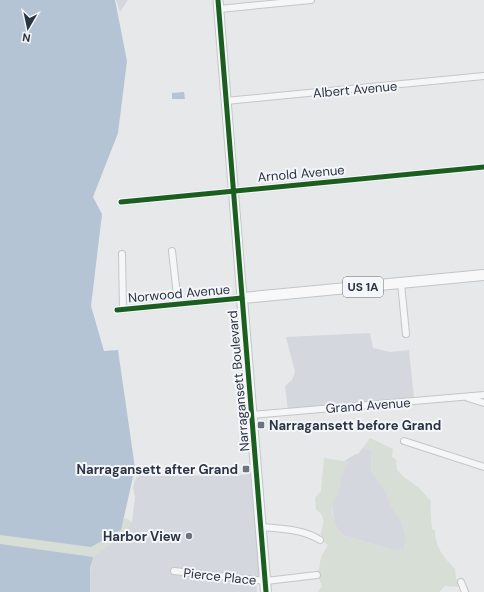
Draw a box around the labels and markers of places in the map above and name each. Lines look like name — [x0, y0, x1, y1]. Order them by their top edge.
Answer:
place label: Narragansett before Grand — [269, 417, 441, 434]
marker: Narragansett before Grand — [256, 420, 266, 430]
place label: Narragansett after Grand — [77, 461, 238, 478]
marker: Narragansett after Grand — [241, 464, 251, 474]
place label: Harbor View — [103, 528, 181, 545]
marker: Harbor View — [184, 531, 194, 541]

